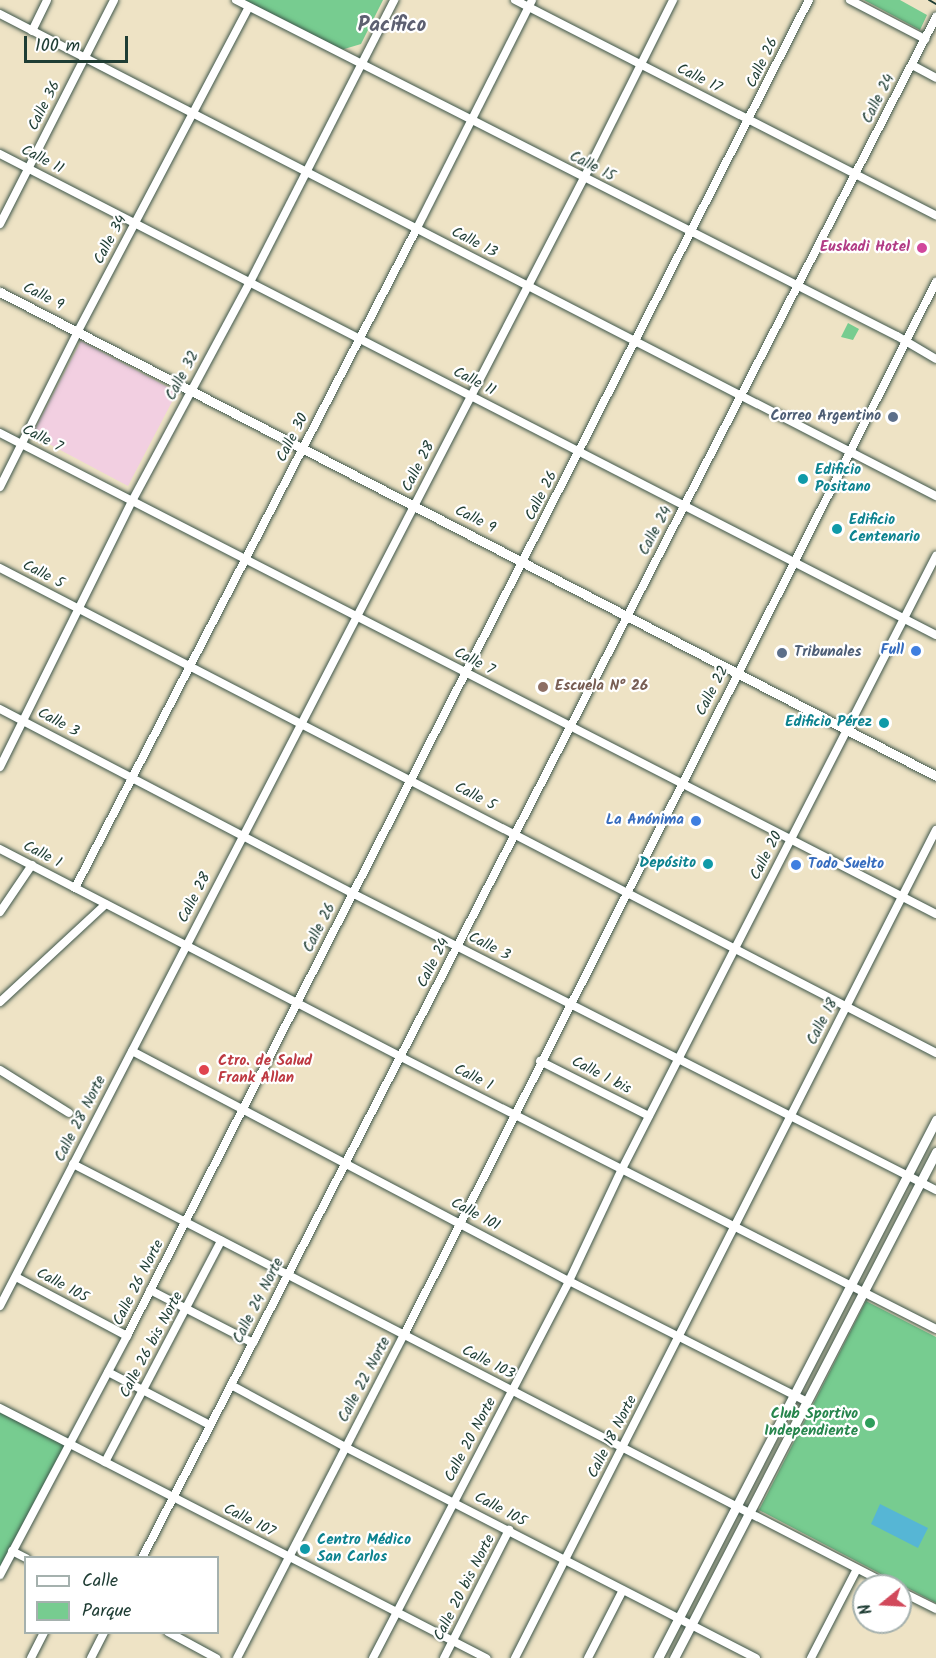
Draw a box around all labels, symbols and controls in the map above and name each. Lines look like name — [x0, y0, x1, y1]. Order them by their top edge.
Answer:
district label: Pacífico — [358, 13, 426, 39]
scale bar — [27, 24, 130, 62]
text: 100 m — [35, 32, 80, 61]
street label: Calle 26 — [743, 35, 783, 91]
street label: Calle 17 — [674, 60, 724, 98]
street label: Calle 24 — [859, 71, 899, 127]
street label: Calle 36 — [25, 78, 65, 134]
street label: Calle 11 — [18, 142, 66, 178]
street label: Calle 15 — [566, 148, 618, 186]
street label: Calle 34 — [91, 212, 131, 268]
street label: Calle 13 — [448, 224, 500, 262]
place label: Euskadi Hotel — [820, 239, 910, 257]
marker: Euskadi Hotel — [915, 241, 929, 255]
street label: Calle 9 — [20, 279, 66, 315]
street label: Calle 32 — [163, 348, 203, 404]
street label: Calle 11 — [450, 364, 498, 400]
place label: Correo Argentino — [771, 408, 881, 426]
marker: Correo Argentino — [886, 410, 900, 424]
street label: Calle 30 — [273, 411, 313, 465]
street label: Calle 7 — [19, 421, 65, 457]
street label: Calle 28 — [399, 439, 439, 495]
place label: Edificio Positano — [815, 461, 871, 496]
street label: Calle 26 — [522, 468, 562, 524]
marker: Edificio Positano — [796, 472, 810, 486]
street label: Calle 9 — [452, 502, 498, 538]
street label: Calle 24 — [636, 503, 676, 559]
place label: Edificio Centenario — [849, 511, 920, 546]
marker: Edificio Centenario — [830, 522, 844, 536]
street label: Calle 5 — [19, 557, 67, 593]
place label: Full — [881, 642, 904, 660]
street label: Calle 7 — [451, 644, 497, 680]
place label: Tribunales — [794, 644, 862, 662]
marker: Full — [909, 644, 923, 658]
marker: Tribunales — [775, 646, 789, 660]
street label: Calle 22 — [693, 663, 733, 719]
place label: Escuela N° 26 — [555, 678, 648, 696]
marker: Escuela N° 26 — [536, 680, 550, 694]
street label: Calle 3 — [34, 705, 82, 741]
place label: Edificio Pérez — [785, 714, 872, 732]
marker: Edificio Pérez — [877, 716, 891, 730]
street label: Calle 5 — [451, 779, 499, 815]
place label: La Anónima — [606, 812, 684, 830]
marker: La Anónima — [689, 814, 703, 828]
street label: Calle 20 — [747, 829, 787, 883]
street label: Calle 1 — [20, 838, 64, 872]
place label: Depósito — [639, 855, 696, 873]
place label: Todo Suelto — [808, 856, 884, 874]
marker: Depósito — [701, 857, 715, 871]
marker: Todo Suelto — [789, 858, 803, 872]
street label: Calle 28 — [175, 870, 215, 926]
street label: Calle 26 — [300, 900, 340, 956]
street label: Calle 3 — [465, 929, 513, 965]
street label: Calle 24 — [414, 935, 454, 991]
street label: Calle 18 — [804, 996, 842, 1048]
place label: Ctro. de Salud Frank Allan — [218, 1052, 312, 1087]
street label: Calle 1 bis — [568, 1053, 634, 1099]
marker: Ctro. de Salud Frank Allan — [195, 1061, 213, 1079]
street label: Calle 1 — [451, 1061, 495, 1095]
street label: Calle 28 Norte — [52, 1073, 110, 1165]
street label: Calle 101 — [447, 1195, 503, 1235]
street label: Calle 26 Norte — [110, 1237, 168, 1329]
street label: Calle 24 Norte — [230, 1255, 288, 1347]
street label: Calle 105 — [33, 1265, 91, 1307]
street label: Calle 26 bis Norte — [116, 1289, 188, 1401]
street label: Calle 22 Norte — [335, 1334, 395, 1426]
street label: Calle 103 — [459, 1342, 517, 1384]
street label: Calle 18 Norte — [584, 1393, 642, 1481]
street label: Calle 20 Norte — [441, 1395, 501, 1485]
place label: Club Sportivo Independiente — [764, 1405, 858, 1440]
marker: Club Sportivo Independiente — [863, 1416, 877, 1430]
street label: Calle 105 — [471, 1489, 529, 1531]
street label: Calle 107 — [220, 1500, 278, 1542]
place label: Centro Médico San Carlos — [317, 1531, 411, 1566]
street label: Calle 20 bis Norte — [430, 1532, 500, 1644]
marker: Centro Médico San Carlos — [298, 1542, 312, 1556]
legend — [24, 1556, 219, 1634]
text: Calle — [82, 1567, 118, 1596]
north arrow — [852, 1574, 912, 1634]
text: Parque — [82, 1597, 131, 1626]
text: N — [853, 1600, 880, 1618]

